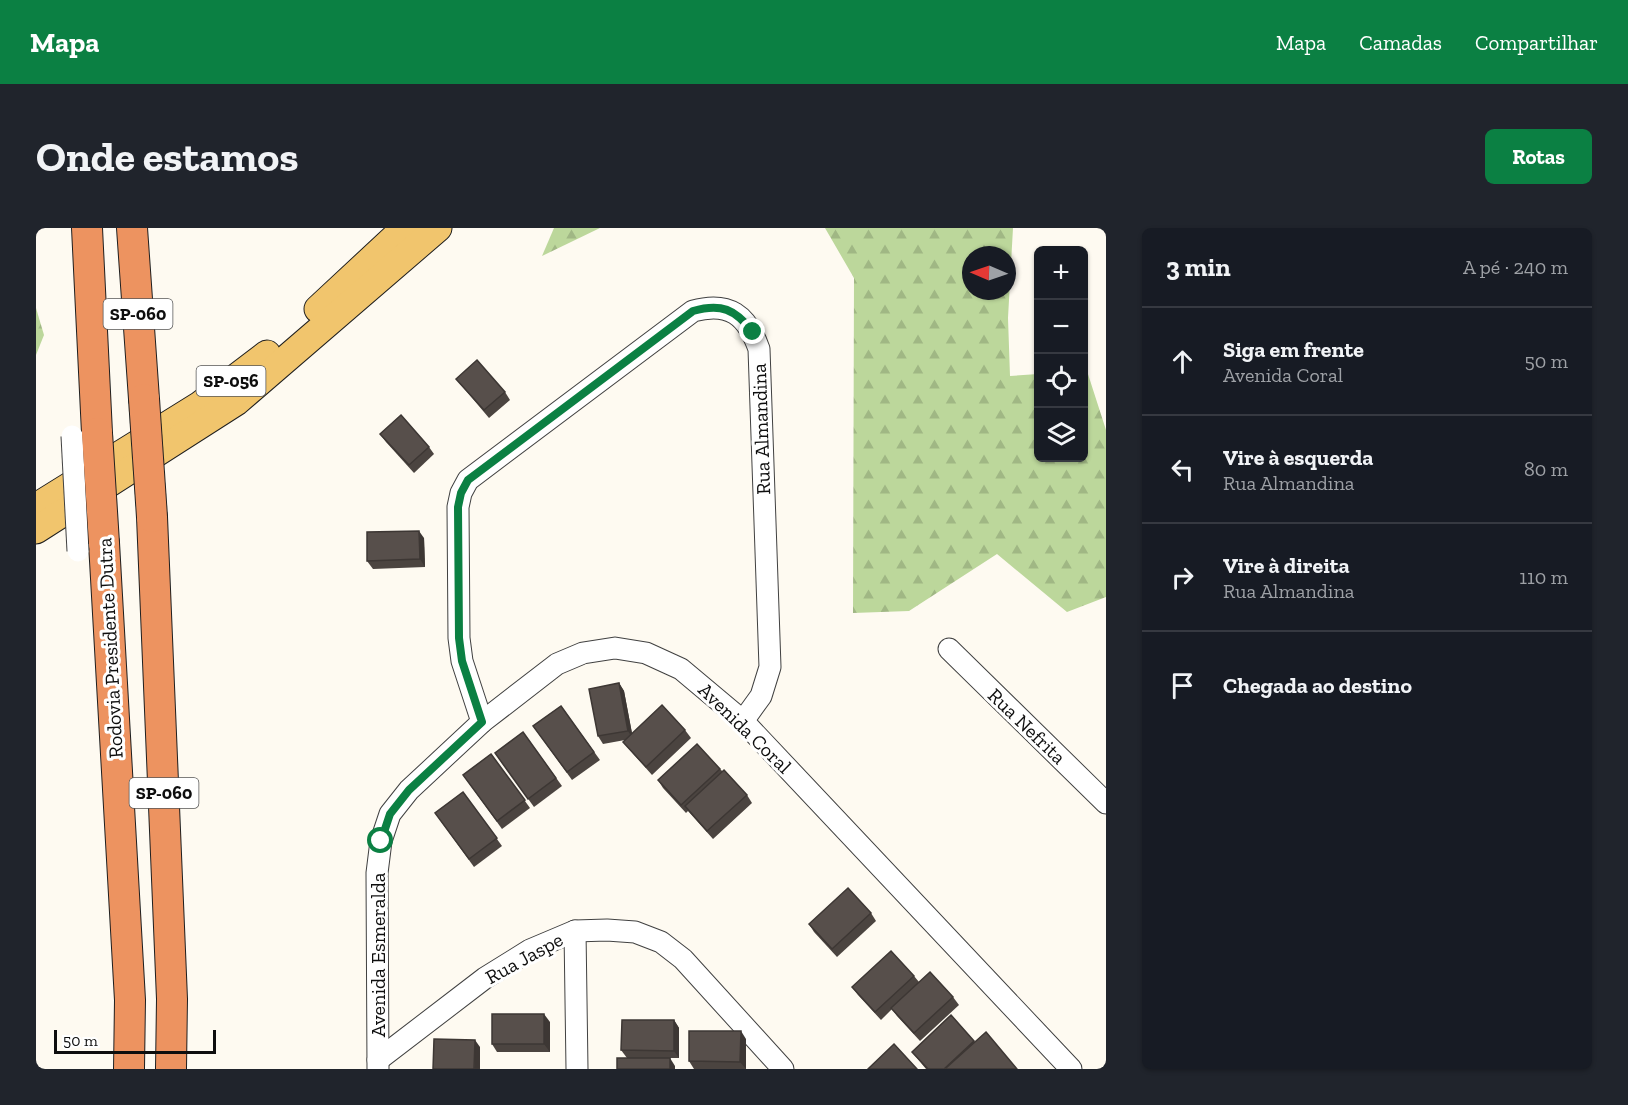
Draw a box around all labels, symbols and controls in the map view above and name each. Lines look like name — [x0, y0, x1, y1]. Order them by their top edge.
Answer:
text: Mapa — [30, 26, 99, 59]
text: Mapa — [1276, 30, 1326, 55]
text: Camadas — [1359, 30, 1442, 55]
text: Compartilhar — [1475, 30, 1598, 55]
button: Rotas — [1485, 129, 1592, 184]
text: Onde estamos — [36, 131, 298, 182]
north arrow — [962, 246, 1016, 300]
map controls — [1034, 246, 1088, 462]
button: + — [1034, 246, 1088, 300]
text: 3 min — [1166, 251, 1231, 283]
text: A pé · 240 m — [1463, 255, 1568, 279]
road number: SP-060 — [104, 299, 172, 329]
button: − — [1034, 300, 1088, 354]
route end — [739, 318, 765, 344]
text: Siga em frente — [1223, 336, 1364, 363]
icon: ahead — [1166, 345, 1199, 378]
text: 50 m — [1524, 349, 1568, 373]
button: locate — [1034, 354, 1088, 408]
street label: Rua Almandina — [747, 363, 775, 495]
text: Avenida Coral — [1223, 363, 1343, 387]
road number: SP-056 — [196, 366, 266, 396]
button: layers — [1034, 408, 1088, 462]
text: Vire à esquerda — [1223, 444, 1373, 471]
icon: left — [1166, 453, 1199, 486]
text: 80 m — [1524, 457, 1568, 481]
text: Rua Almandina — [1223, 471, 1355, 495]
street label: Rodovia Presidente Dutra — [92, 537, 128, 759]
text: Vire à direita — [1223, 552, 1350, 579]
icon: right — [1166, 561, 1199, 594]
text: 110 m — [1519, 565, 1568, 589]
text: Rua Almandina — [1223, 579, 1355, 603]
icon: arrive — [1166, 669, 1199, 702]
text: Chegada ao destino — [1223, 672, 1412, 699]
street label: Avenida Coral — [693, 678, 797, 778]
street label: Rua Nefrita — [983, 683, 1071, 769]
road number: SP-060 — [130, 778, 198, 808]
route start — [367, 827, 393, 853]
street label: Avenida Esmeralda — [366, 872, 390, 1037]
street label: Rua Jaspe — [481, 927, 567, 989]
scale bar — [54, 1027, 216, 1054]
text: 50 m — [63, 1031, 98, 1050]

